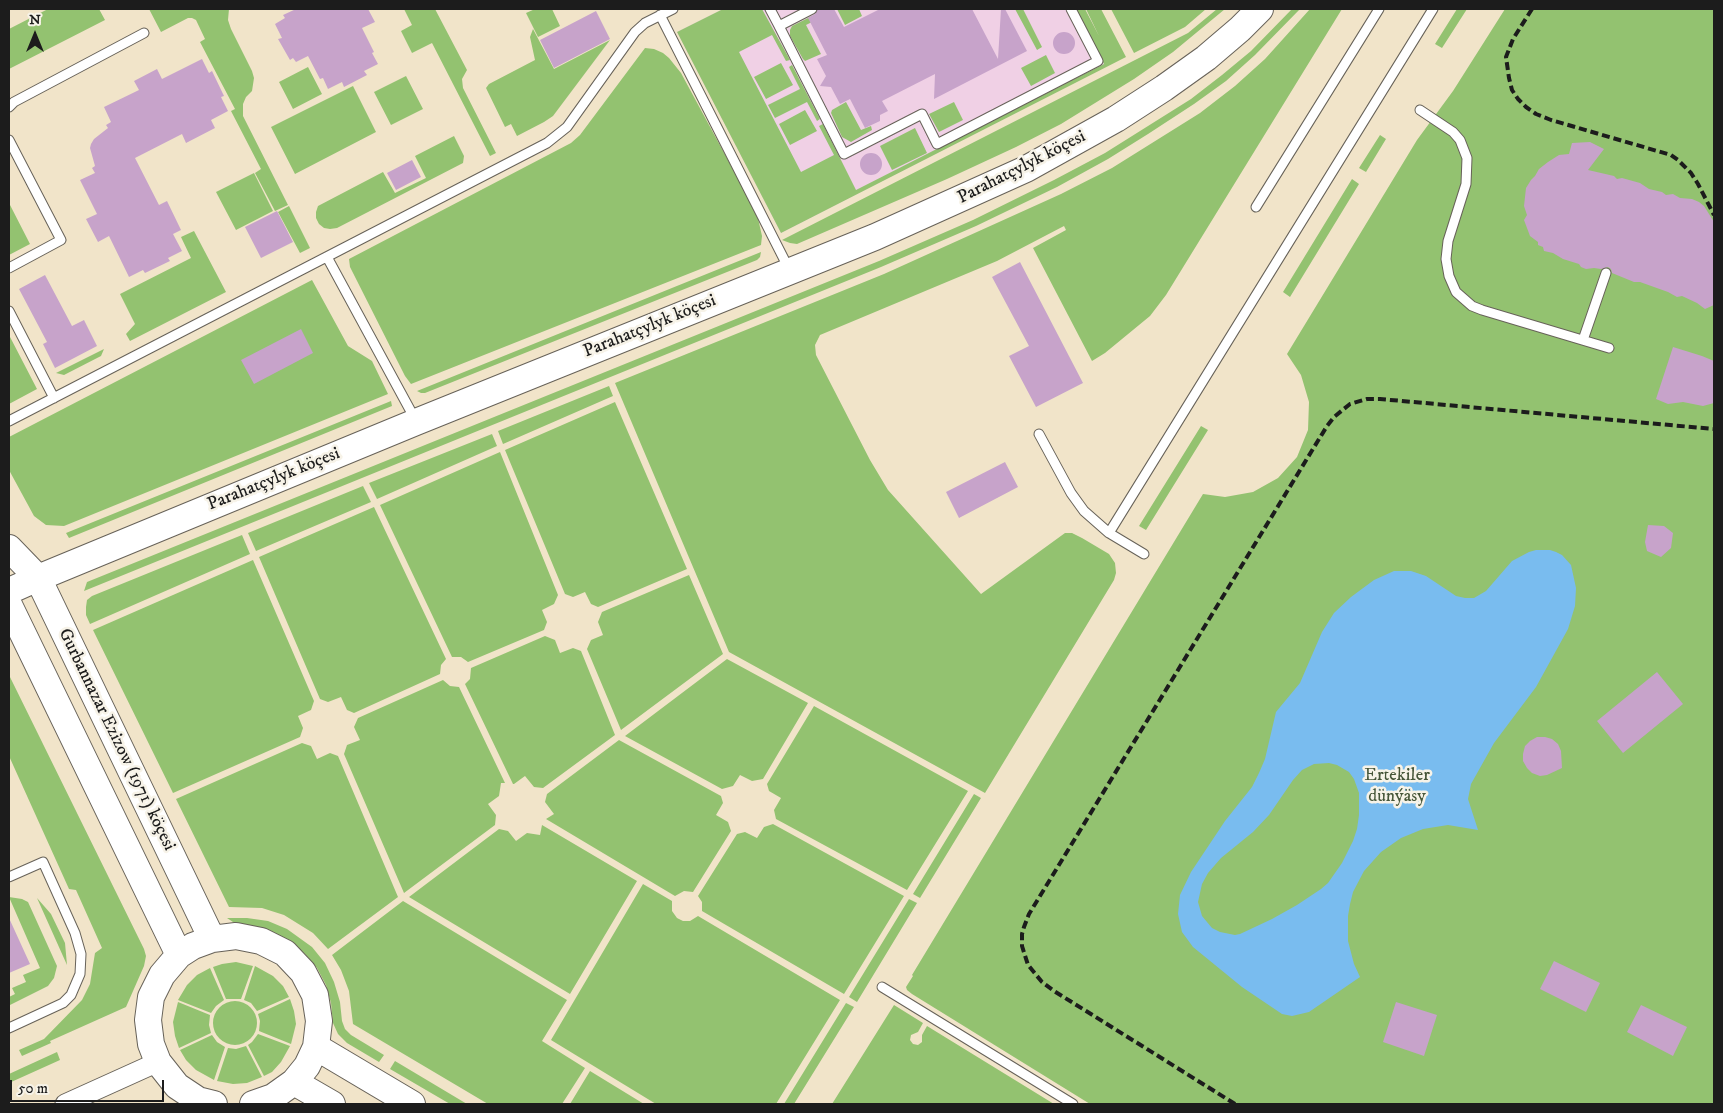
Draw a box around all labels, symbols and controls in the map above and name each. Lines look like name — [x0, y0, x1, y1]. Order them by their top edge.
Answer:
north arrow — [10, 10, 60, 60]
text: N — [29, 11, 41, 29]
street label: Parahatçylyk köçesi — [954, 126, 1090, 210]
street label: Parahatçylyk köçesi — [581, 291, 719, 363]
street label: Parahatçylyk köçesi — [205, 444, 343, 516]
street label: Gurbannazar Ezizow (1971) köçesi — [53, 625, 179, 855]
park label: Ertekiler dünýäsy — [1364, 765, 1430, 808]
scale bar — [12, 1070, 166, 1102]
text: 50 m — [18, 1079, 48, 1098]

